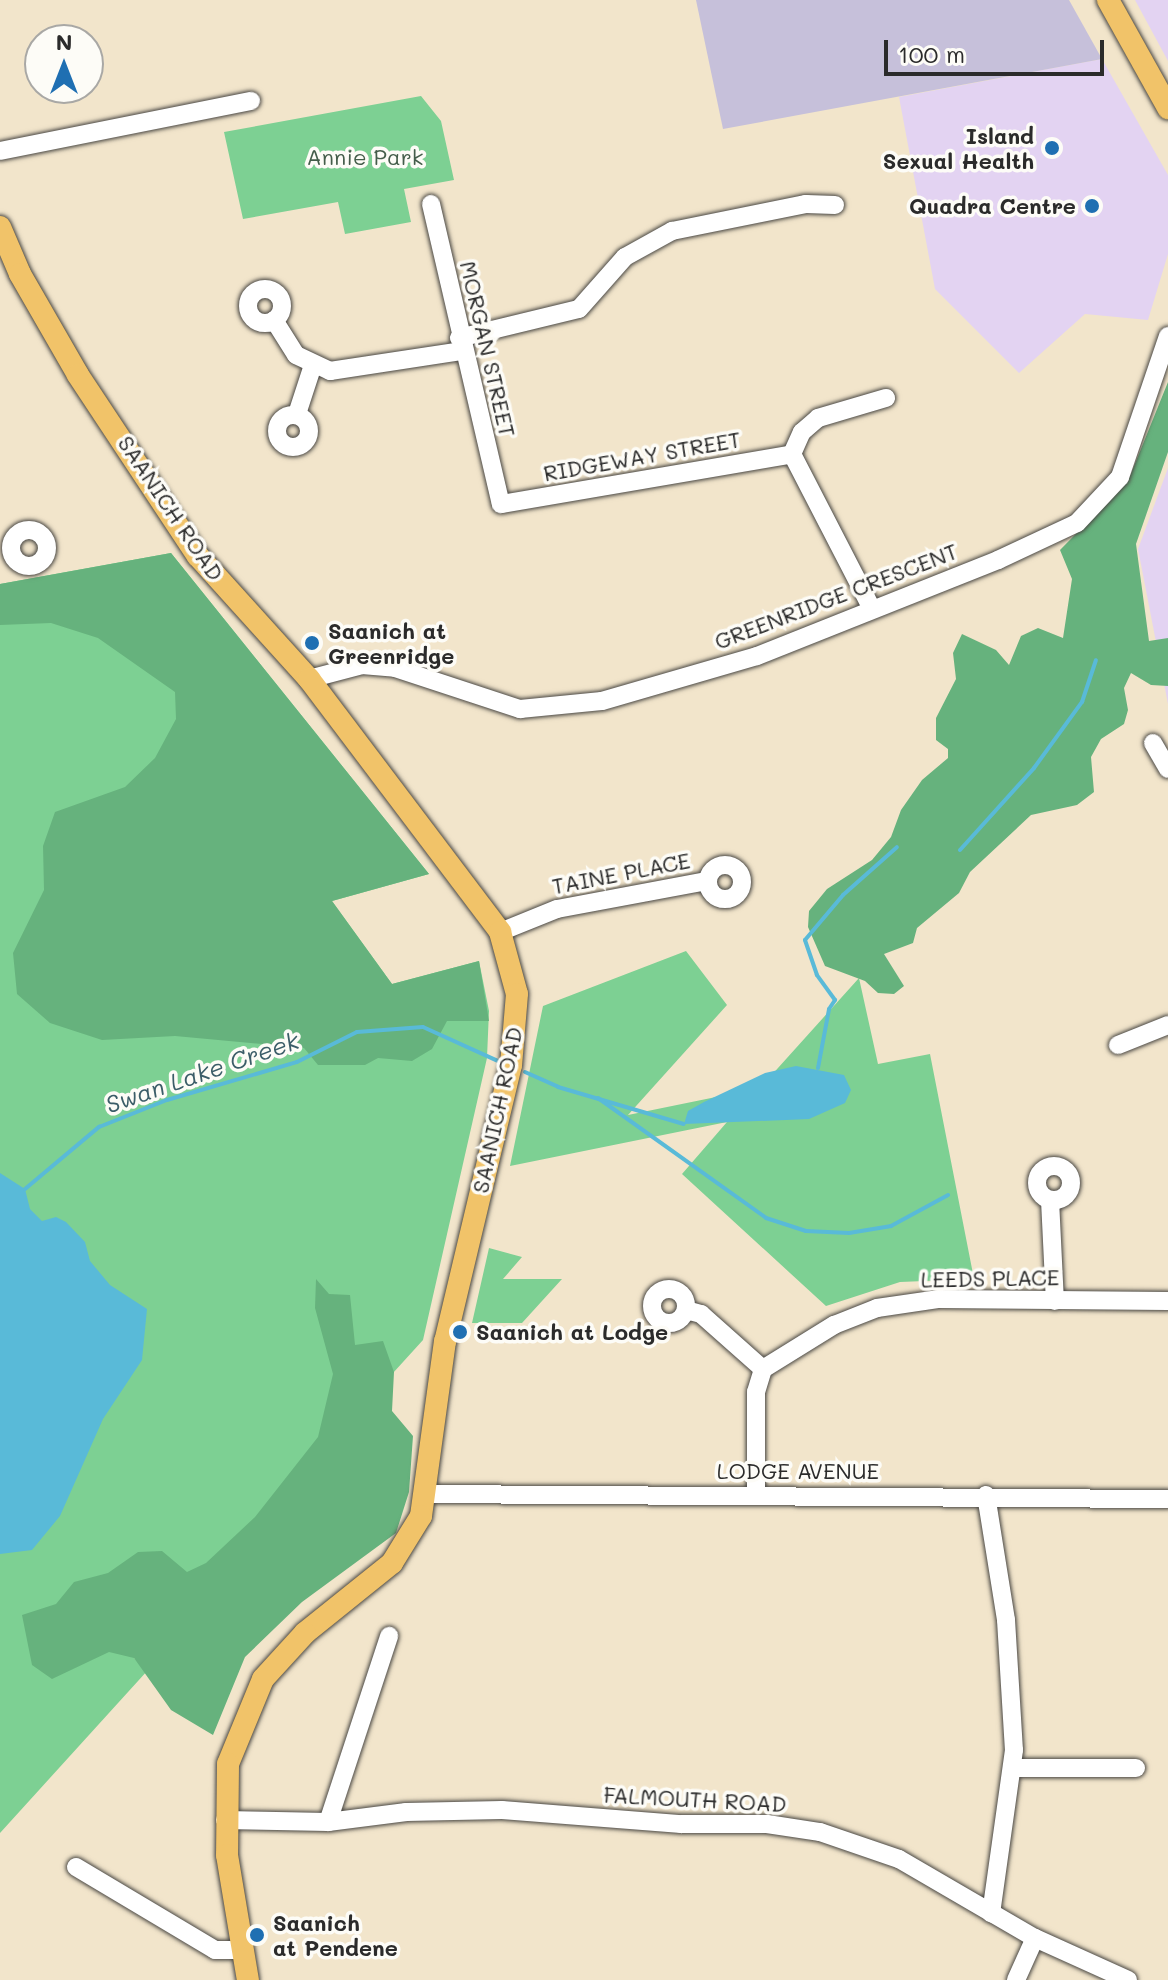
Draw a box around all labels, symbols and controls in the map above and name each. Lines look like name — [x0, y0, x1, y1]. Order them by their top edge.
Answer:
north arrow — [24, 24, 104, 104]
scale bar — [888, 24, 1108, 74]
text: N — [56, 27, 72, 56]
text: 100 m — [898, 38, 965, 69]
place label: Island Sexual Health — [883, 122, 1034, 174]
marker: Island Sexual Health — [1041, 137, 1063, 159]
park label: Annie Park — [307, 144, 423, 170]
place label: Quadra Centre — [909, 193, 1076, 219]
marker: Quadra Centre — [1083, 197, 1101, 215]
street label: MORGAN STREET — [455, 258, 521, 440]
street label: RIDGEWAY STREET — [541, 426, 743, 486]
street label: SAANICH ROAD — [113, 431, 229, 585]
street label: GREENRIDGE CRESCENT — [711, 537, 961, 655]
place label: Saanich at Greenridge — [328, 617, 454, 668]
marker: Saanich at Greenridge — [303, 634, 321, 652]
street label: TAINE PLACE — [550, 847, 692, 899]
water label: Swan Lake Creek — [102, 1025, 302, 1119]
street label: SAANICH ROAD — [467, 1025, 527, 1195]
street label: LEEDS PLACE — [921, 1264, 1059, 1292]
place label: Saanich at Lodge — [476, 1319, 668, 1345]
marker: Saanich at Lodge — [451, 1323, 469, 1341]
street label: LODGE AVENUE — [717, 1458, 879, 1484]
street label: FALMOUTH ROAD — [603, 1781, 787, 1817]
place label: Saanich at Pendene — [273, 1909, 398, 1960]
marker: Saanich at Pendene — [248, 1926, 266, 1944]

